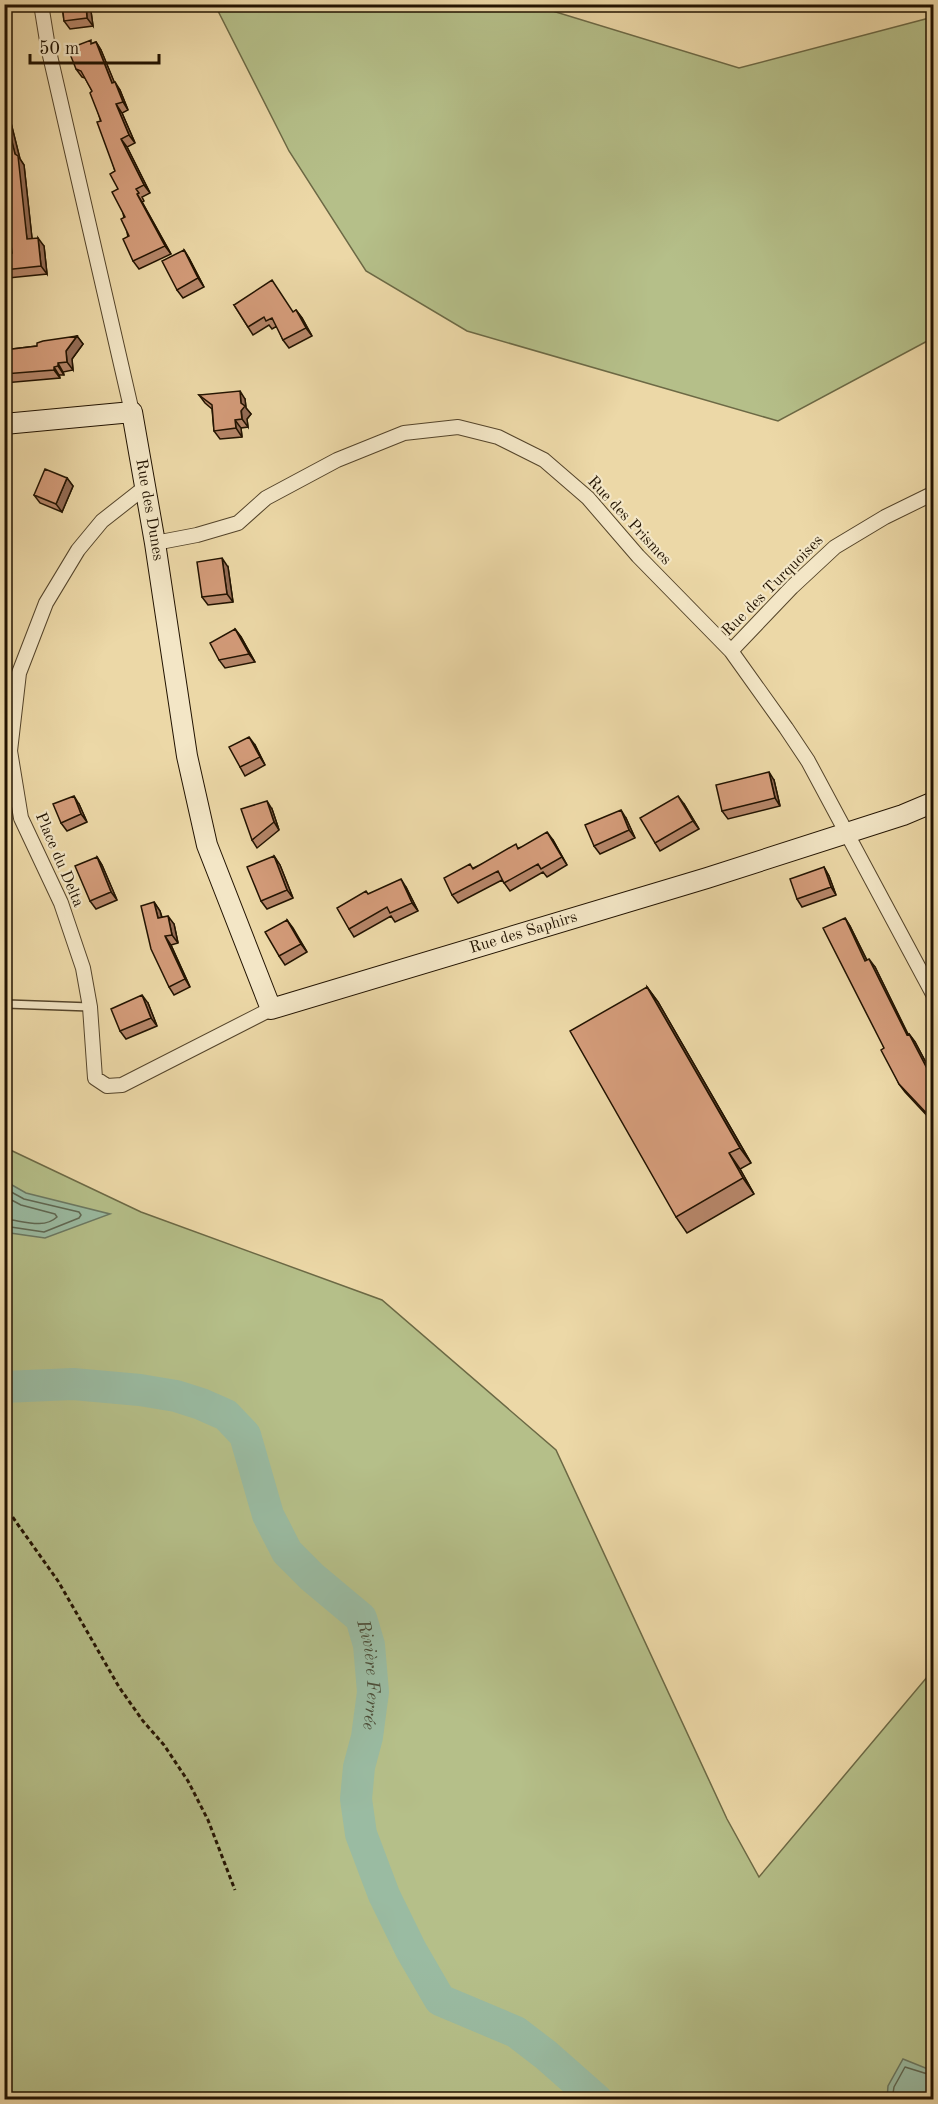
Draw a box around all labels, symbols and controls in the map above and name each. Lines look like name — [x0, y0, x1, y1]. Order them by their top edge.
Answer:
scale bar — [30, 27, 159, 65]
text: 50 m — [39, 40, 79, 58]
street label: Rue des Dunes — [132, 458, 166, 562]
street label: Rue des Prismes — [584, 474, 674, 568]
street label: Rue des Turquoises — [719, 532, 827, 640]
street label: Place du Delta — [32, 810, 86, 910]
street label: Rue des Saphirs — [468, 909, 579, 957]
water label: Rivière Ferrée — [353, 1617, 382, 1731]

